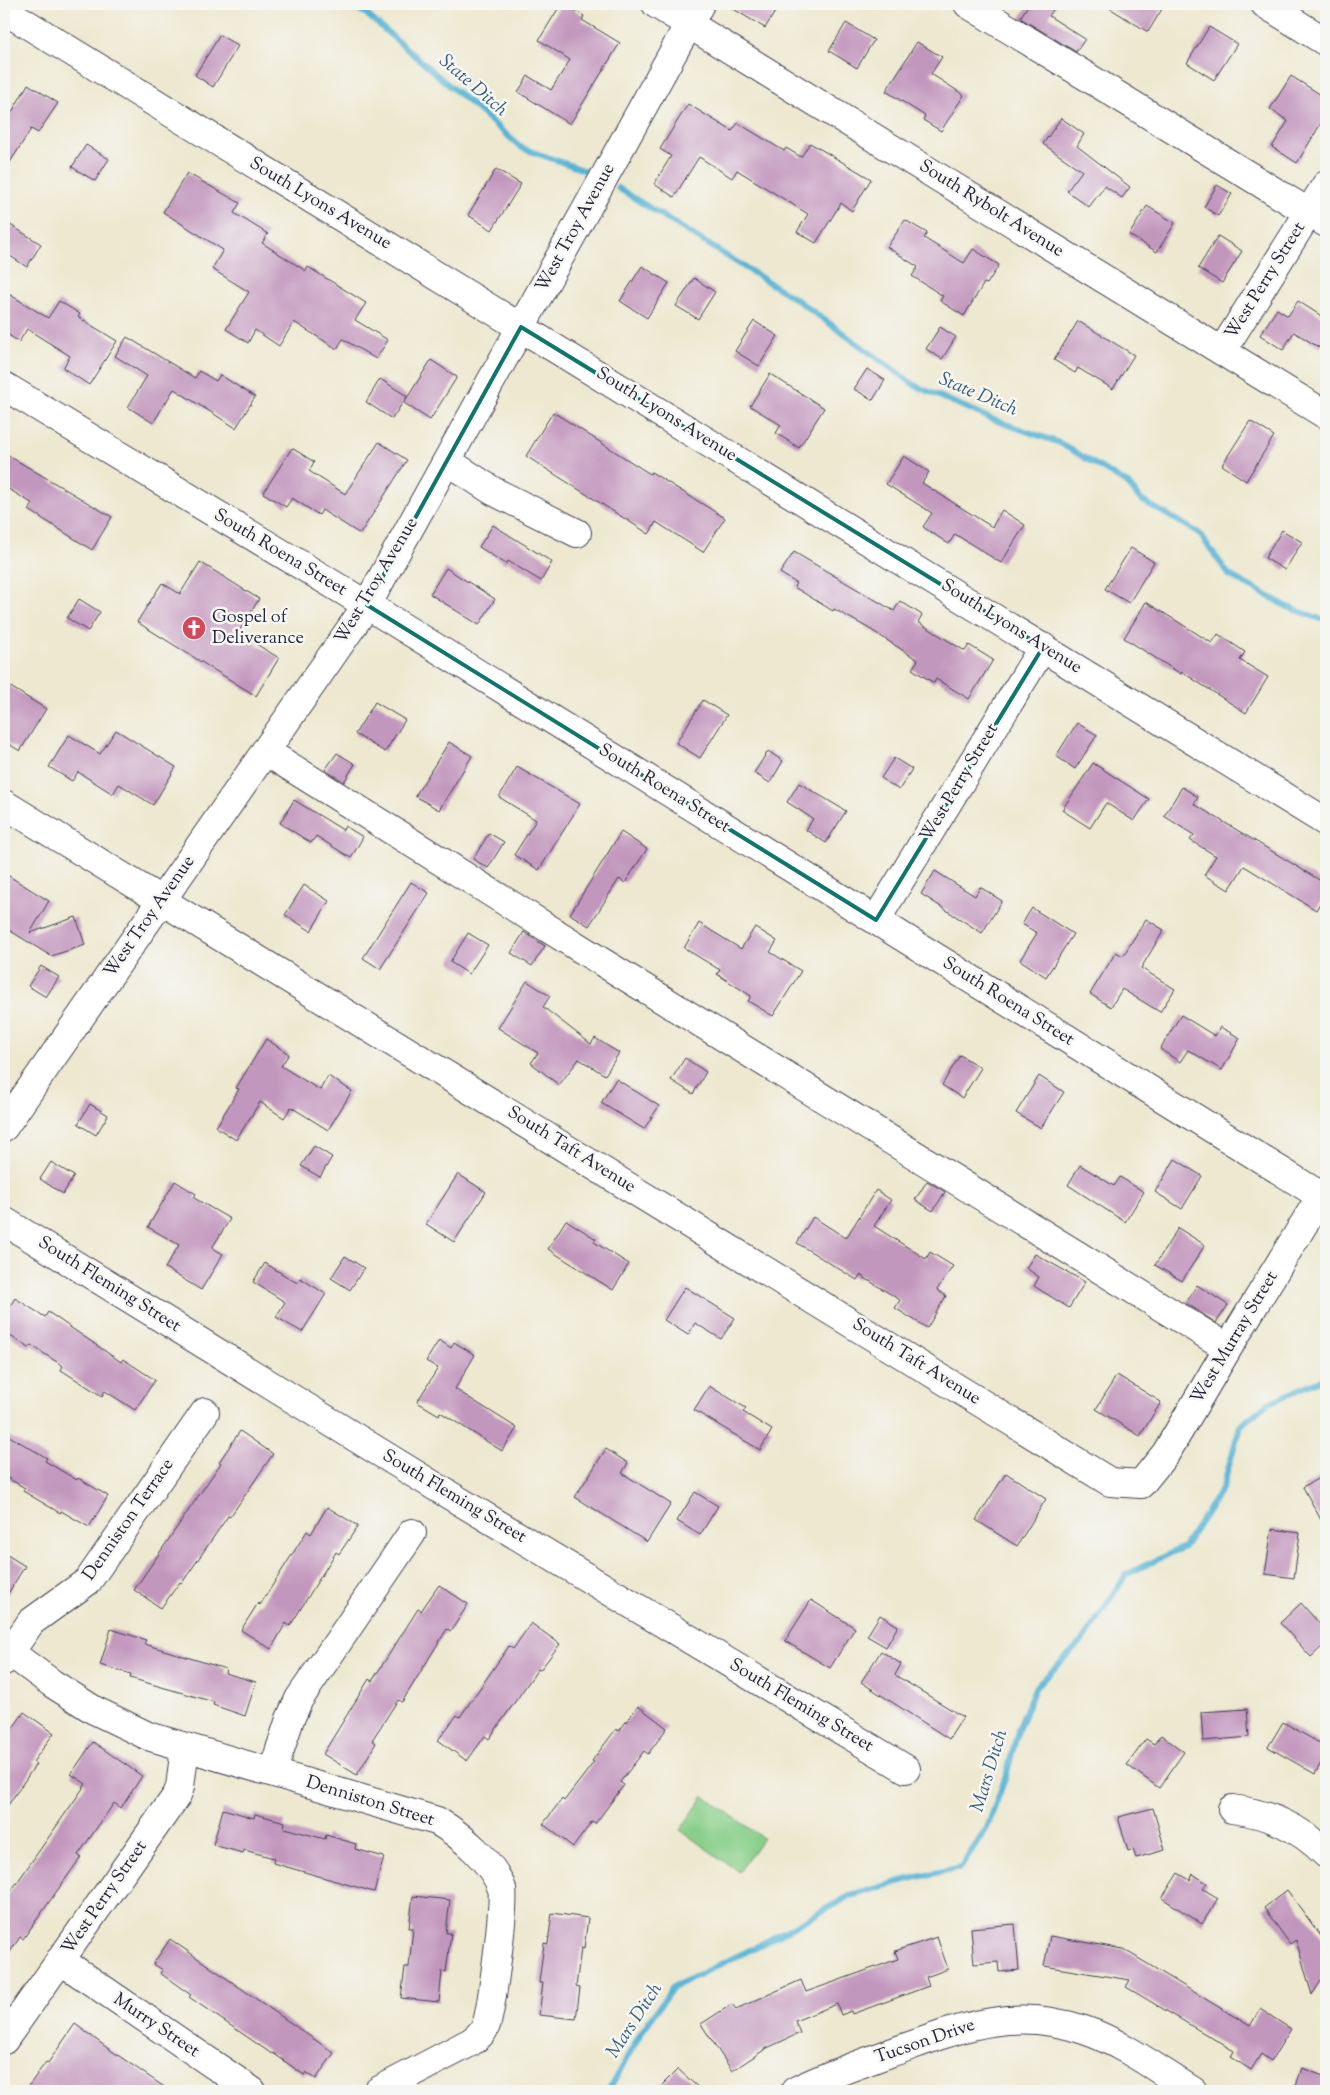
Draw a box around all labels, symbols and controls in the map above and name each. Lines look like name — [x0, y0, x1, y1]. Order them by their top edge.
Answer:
water label: State Ditch — [433, 48, 514, 124]
street label: South Lyons Avenue — [244, 151, 396, 257]
street label: South Rybolt Avenue — [913, 154, 1069, 264]
street label: West Troy Avenue — [530, 159, 622, 297]
street label: West Perry Street — [1219, 217, 1313, 345]
street label: South Lyons Avenue — [590, 361, 742, 469]
water label: State Ditch — [934, 366, 1022, 424]
street label: South Roena Street — [208, 503, 352, 603]
street label: West Troy Avenue — [329, 513, 425, 649]
street label: South Lyons Avenue — [935, 573, 1087, 681]
place label: Gospel of Deliverance — [212, 605, 304, 652]
church icon: Gospel of Deliverance — [181, 615, 207, 641]
street label: West Perry Street — [914, 719, 1006, 847]
street label: South Roena Street — [593, 738, 735, 840]
street label: West Troy Avenue — [98, 851, 202, 983]
street label: South Roena Street — [937, 951, 1079, 1053]
street label: South Taft Avenue — [502, 1100, 640, 1200]
street label: South Fleming Street — [32, 1230, 186, 1340]
street label: West Murray Street — [1185, 1267, 1285, 1409]
street label: South Taft Avenue — [847, 1312, 985, 1412]
street label: South Fleming Street — [377, 1444, 531, 1550]
street label: Denniston Terrace — [77, 1454, 181, 1586]
street label: South Fleming Street — [724, 1653, 878, 1759]
water label: Mars Ditch — [965, 1726, 1016, 1816]
street label: Denniston Street — [303, 1770, 437, 1834]
street label: West Perry Street — [56, 1836, 154, 1960]
water label: Mars Ditch — [601, 1977, 670, 2064]
street label: Murry Street — [108, 1987, 204, 2065]
street label: Tucson Drive — [871, 2013, 979, 2071]

